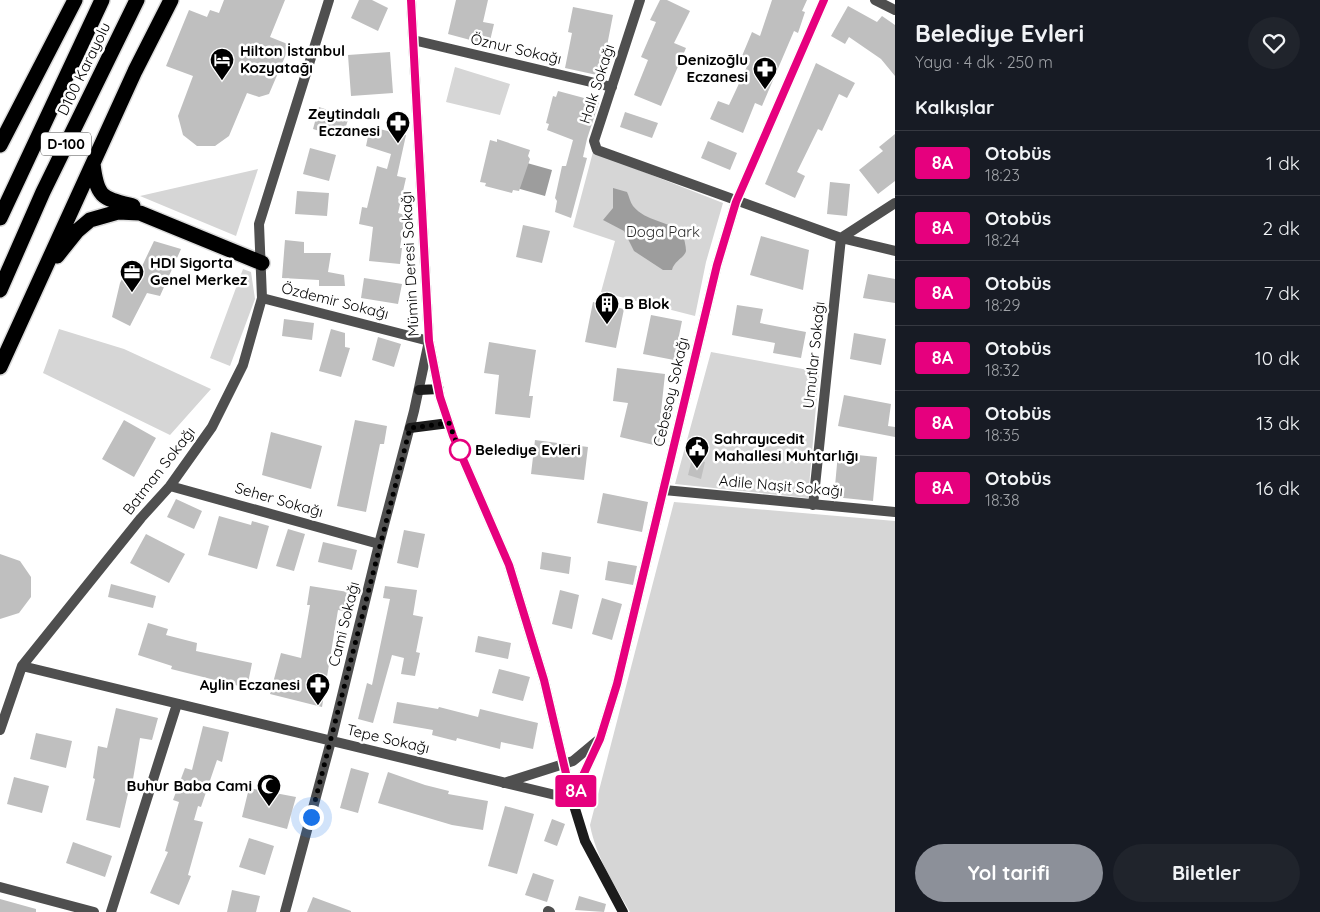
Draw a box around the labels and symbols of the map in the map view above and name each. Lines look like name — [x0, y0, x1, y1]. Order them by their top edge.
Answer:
street label: D100 Karayolu — [53, 19, 114, 119]
street label: Öznur Sokağı — [469, 29, 563, 68]
place label: Hilton İstanbul Kozyatağı — [240, 41, 345, 77]
street label: Halk Sokağı — [575, 42, 618, 126]
hotel icon: Hilton İstanbul Kozyatağı — [209, 47, 235, 81]
place label: Denizoğlu Eczanesi — [677, 50, 748, 86]
pharmacy icon: Denizoğlu Eczanesi — [752, 56, 778, 90]
place label: Zeytindalı Eczanesi — [308, 104, 380, 140]
pharmacy icon: Zeytindalı Eczanesi — [385, 110, 411, 144]
road number: D-100 — [41, 132, 91, 156]
street label: Mümin Deresi Sokağı — [396, 191, 423, 337]
park label: Doga Park — [626, 222, 700, 241]
place label: HDI Sigorta Genel Merkez — [150, 253, 247, 289]
office icon: HDI Sigorta Genel Merkez — [119, 259, 145, 293]
street label: Özdemir Sokağı — [279, 278, 391, 323]
building icon: B Blok — [594, 291, 620, 325]
place label: B Blok — [624, 294, 670, 313]
street label: Umutlar Sokağı — [798, 300, 829, 409]
street label: Cebesoy Sokağı — [649, 335, 692, 448]
street label: Batman Sokağı — [118, 423, 199, 519]
place label: Sahrayıcedit Mahallesi Muhtarlığı — [714, 429, 858, 465]
public building icon: Sahrayıcedit Mahallesi Muhtarlığı — [684, 435, 710, 469]
marker: Belediye Evleri — [449, 439, 471, 461]
place label: Belediye Evleri — [475, 440, 581, 459]
street label: Adile Naşit Sokağı — [718, 471, 844, 500]
street label: Seher Sokağı — [233, 478, 325, 521]
street label: Cami Sokağı — [324, 579, 363, 668]
pharmacy icon: Aylin Eczanesi — [305, 672, 331, 706]
place label: Aylin Eczanesi — [200, 675, 300, 694]
street label: Tepe Sokağı — [345, 720, 431, 757]
mosque icon: Buhur Baba Cami — [256, 773, 282, 807]
line badge: 8A — [554, 775, 598, 807]
place label: Buhur Baba Cami — [127, 776, 252, 795]
your location — [299, 805, 324, 830]

